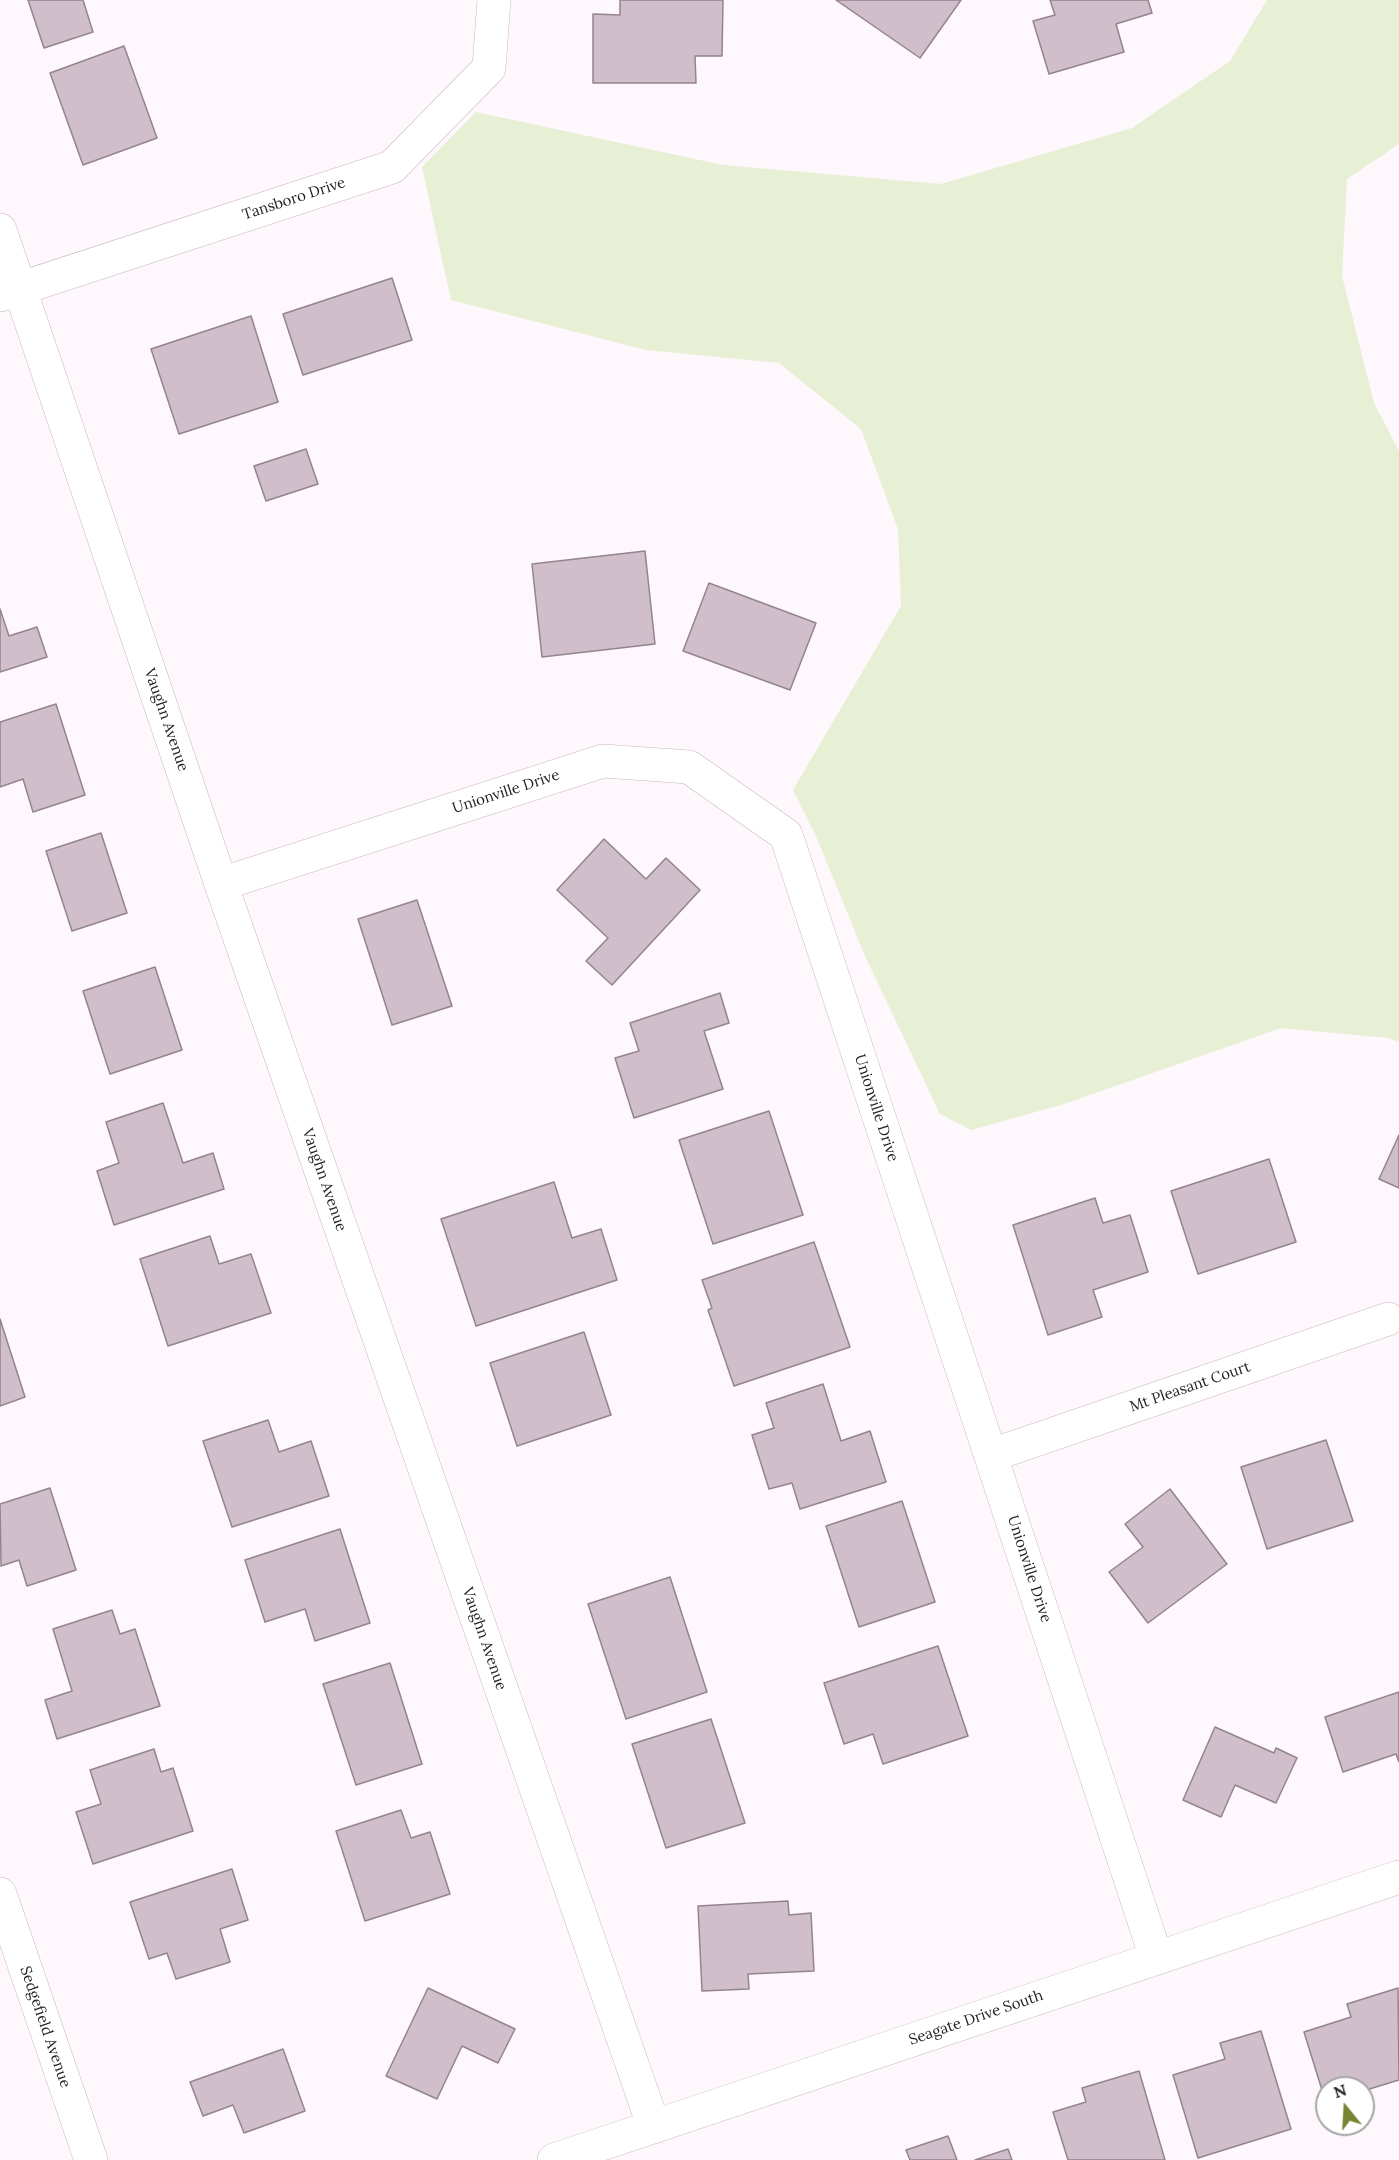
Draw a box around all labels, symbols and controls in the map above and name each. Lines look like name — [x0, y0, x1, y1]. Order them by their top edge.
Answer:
street label: Tansboro Drive — [240, 174, 348, 224]
street label: Vaughn Avenue — [140, 666, 192, 774]
street label: Unionville Drive — [450, 766, 562, 818]
street label: Unionville Drive — [850, 1052, 902, 1164]
street label: Vaughn Avenue — [298, 1126, 350, 1234]
street label: Mt Pleasant Court — [1127, 1358, 1253, 1416]
street label: Unionville Drive — [1003, 1513, 1055, 1625]
street label: Vaughn Avenue — [458, 1585, 510, 1693]
street label: Sedgefield Avenue — [16, 1964, 74, 2090]
street label: Seagate Drive South — [907, 1987, 1045, 2049]
north arrow — [1315, 2076, 1375, 2136]
text: N — [1331, 2079, 1349, 2102]

